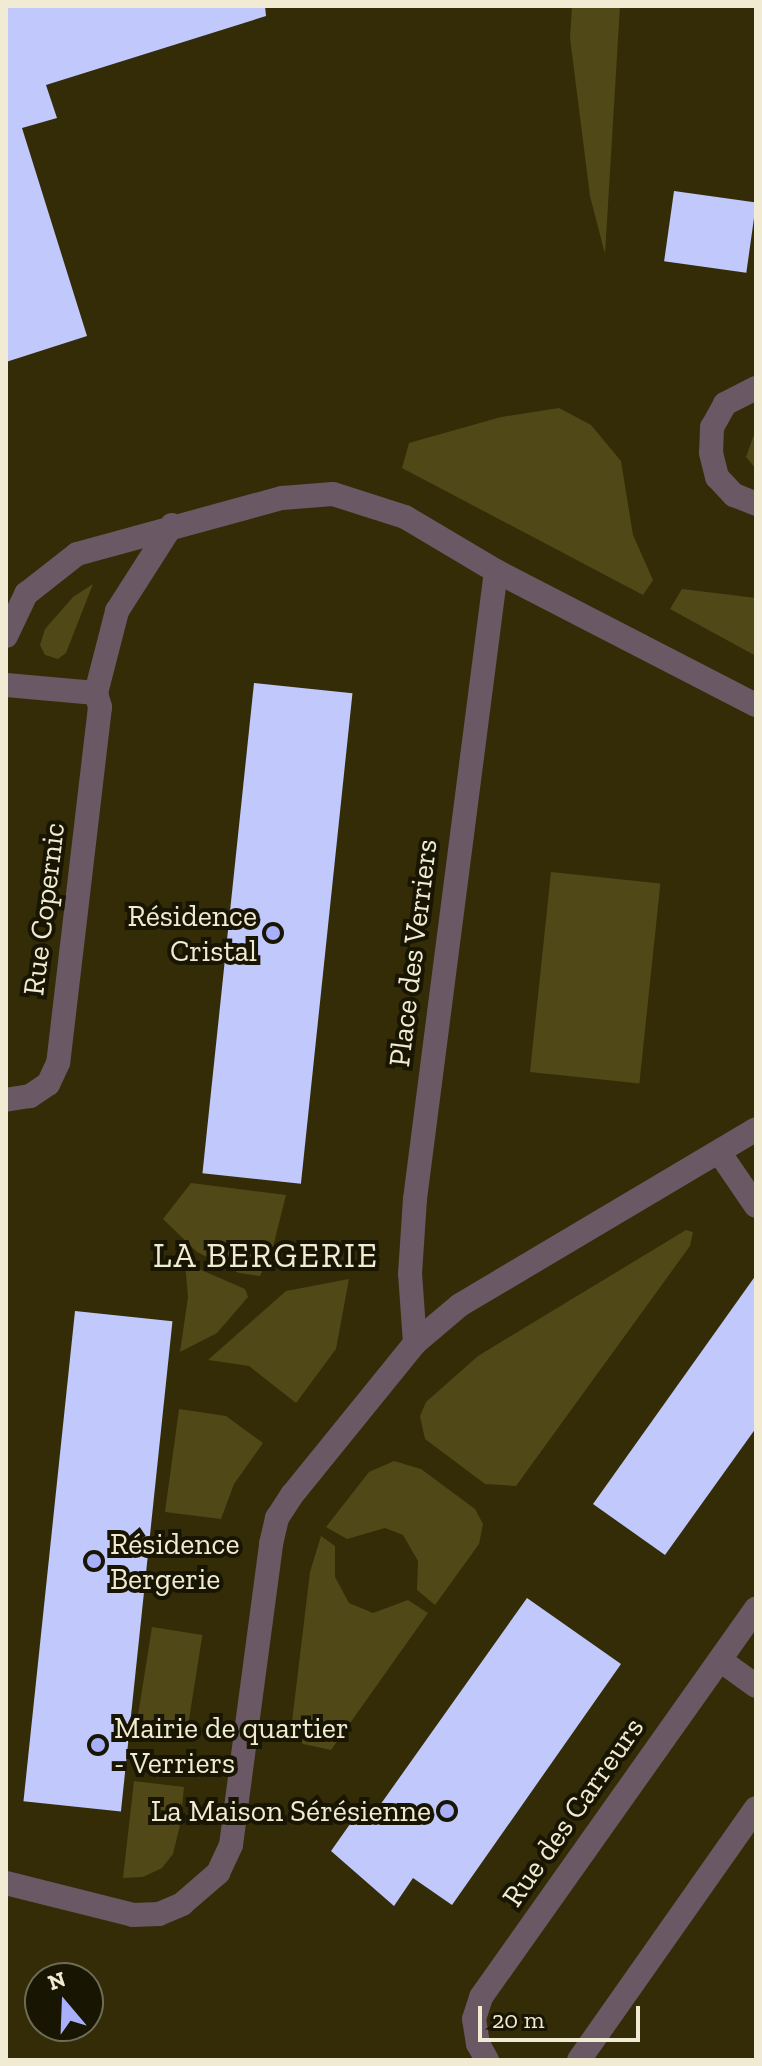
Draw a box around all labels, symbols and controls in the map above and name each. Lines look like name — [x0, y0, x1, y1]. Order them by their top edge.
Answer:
street label: Rue Copernic — [16, 821, 72, 997]
street label: Place des Verriers — [381, 837, 445, 1069]
place label: Résidence Cristal — [127, 898, 257, 968]
marker: Résidence Cristal — [264, 924, 282, 942]
district label: LA BERGERIE — [153, 1236, 379, 1276]
place label: Résidence Bergerie — [110, 1526, 240, 1596]
marker: Résidence Bergerie — [85, 1552, 103, 1570]
place label: Mairie de quartier - Verriers — [114, 1710, 349, 1780]
street label: Rue des Carreurs — [494, 1711, 652, 1913]
marker: Mairie de quartier - Verriers — [89, 1736, 107, 1754]
place label: La Maison Sérésienne — [151, 1793, 431, 1829]
marker: La Maison Sérésienne — [438, 1802, 456, 1820]
north arrow — [24, 1962, 104, 2042]
text: N — [44, 1965, 69, 1996]
scale bar — [482, 1990, 644, 2040]
text: 20 m — [492, 2005, 544, 2034]

